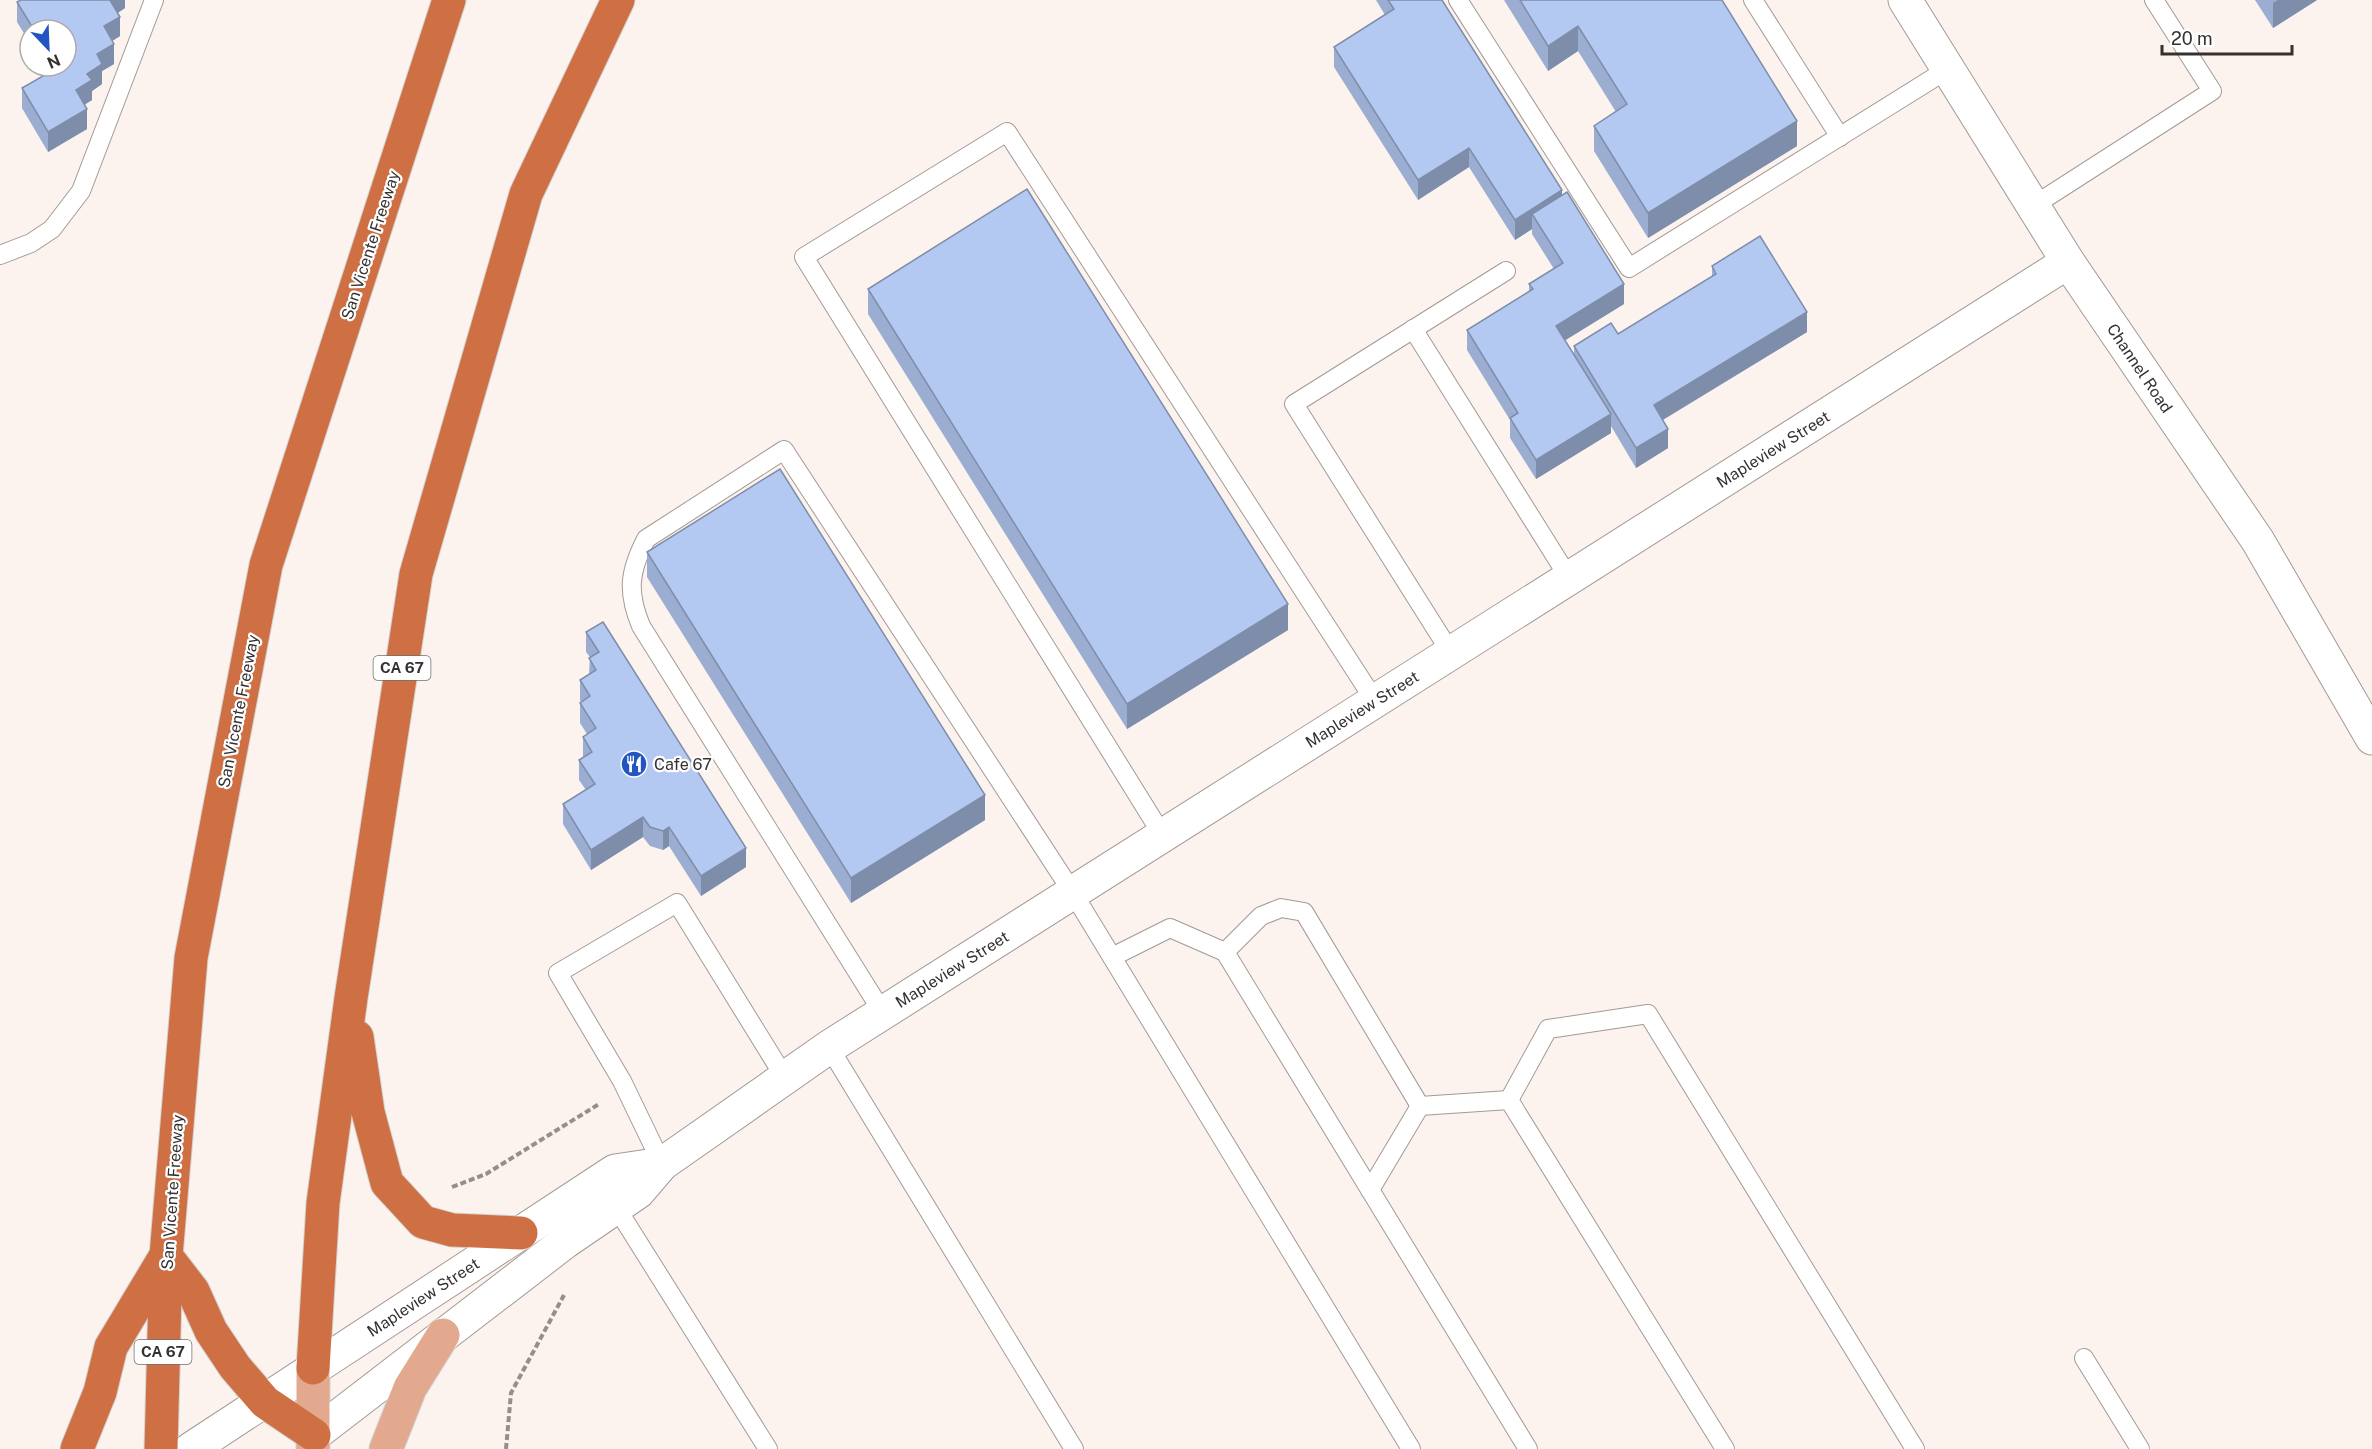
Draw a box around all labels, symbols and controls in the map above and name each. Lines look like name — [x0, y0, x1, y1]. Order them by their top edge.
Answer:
north arrow — [18, 18, 78, 78]
scale bar — [2162, 18, 2292, 56]
text: 20 m — [2171, 28, 2213, 49]
text: N — [44, 50, 63, 73]
street label: San Vicente Freeway — [337, 168, 404, 322]
street label: Channel Road — [2103, 320, 2176, 416]
street label: Mapleview Street — [1713, 407, 1833, 492]
street label: San Vicente Freeway — [214, 633, 263, 789]
road number: CA 67 — [374, 656, 430, 680]
street label: Mapleview Street — [1302, 667, 1422, 752]
restaurant icon: Cafe 67 — [619, 749, 649, 779]
place label: Cafe 67 — [654, 755, 712, 774]
street label: Mapleview Street — [892, 927, 1012, 1012]
street label: San Vicente Freeway — [158, 1113, 187, 1270]
street label: Mapleview Street — [364, 1254, 483, 1341]
road number: CA 67 — [134, 1340, 192, 1364]

